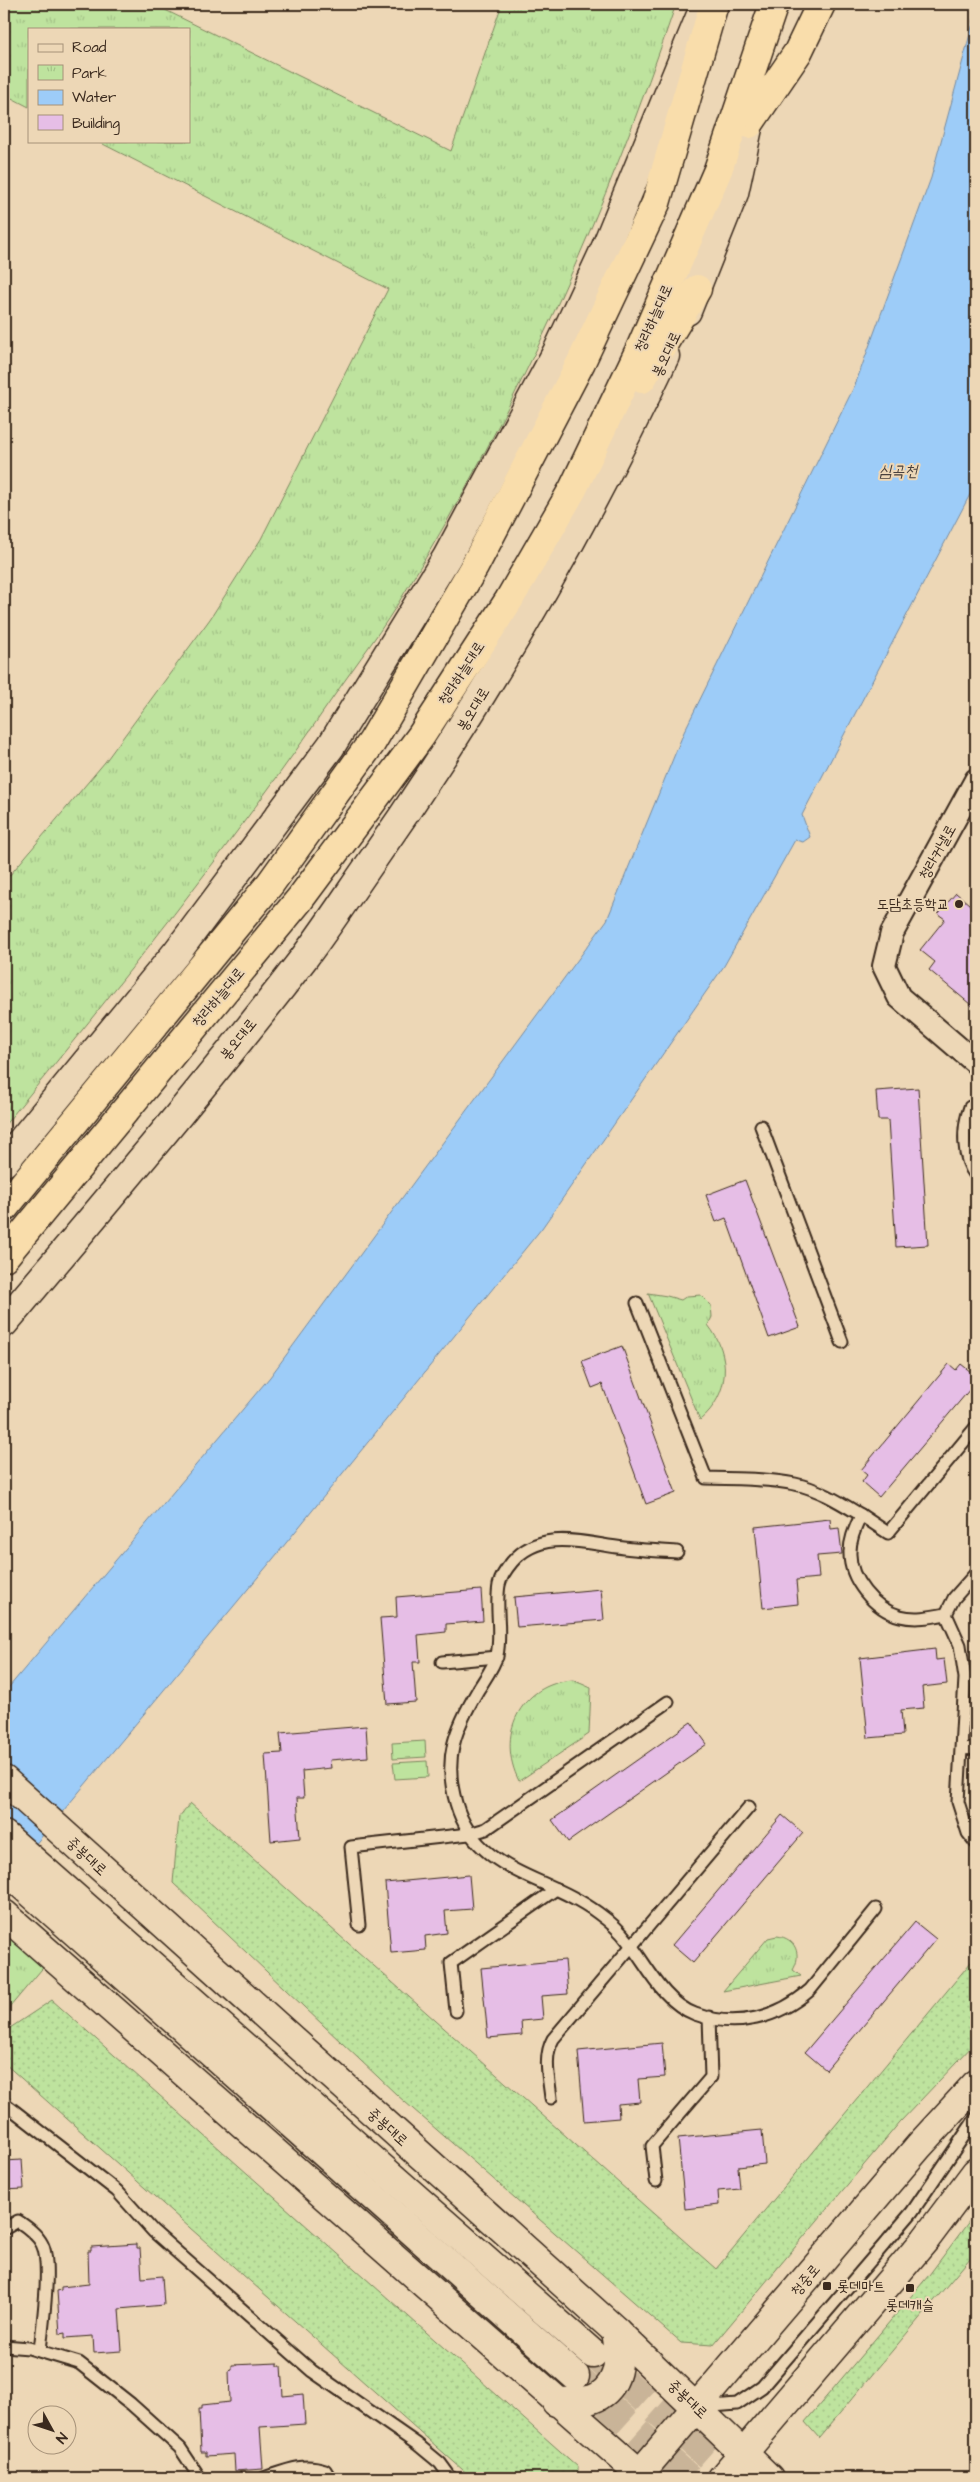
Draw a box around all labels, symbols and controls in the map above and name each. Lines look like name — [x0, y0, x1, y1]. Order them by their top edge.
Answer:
legend — [28, 28, 190, 142]
text: Road — [72, 37, 107, 58]
text: Park — [72, 63, 107, 84]
text: Water — [72, 87, 116, 108]
text: Building — [72, 113, 120, 135]
street label: 청라하늘대로 — [629, 281, 678, 356]
street label: 봉오대로 — [647, 328, 686, 381]
water label: 심곡천 — [879, 460, 919, 482]
street label: 청라하늘대로 — [433, 637, 490, 709]
street label: 봉오대로 — [452, 683, 495, 735]
street label: 청라커낼로 — [914, 821, 961, 884]
place label: 도담초등학교 — [877, 894, 949, 915]
marker: 도담초등학교 — [953, 898, 965, 910]
street label: 청라하늘대로 — [187, 963, 250, 1032]
street label: 봉오대로 — [215, 1014, 262, 1065]
street label: 중봉대로 — [62, 1832, 111, 1881]
street label: 중봉대로 — [363, 2103, 413, 2151]
street label: 청중로 — [786, 2260, 825, 2301]
place label: 롯데마트 — [837, 2276, 885, 2297]
marker: 롯데마트 — [821, 2280, 833, 2292]
marker: 롯데캐슬 — [904, 2282, 916, 2294]
place label: 롯데캐슬 — [886, 2295, 934, 2316]
street label: 중봉대로 — [663, 2375, 712, 2424]
north arrow — [28, 2404, 78, 2454]
text: N — [51, 2428, 72, 2448]

